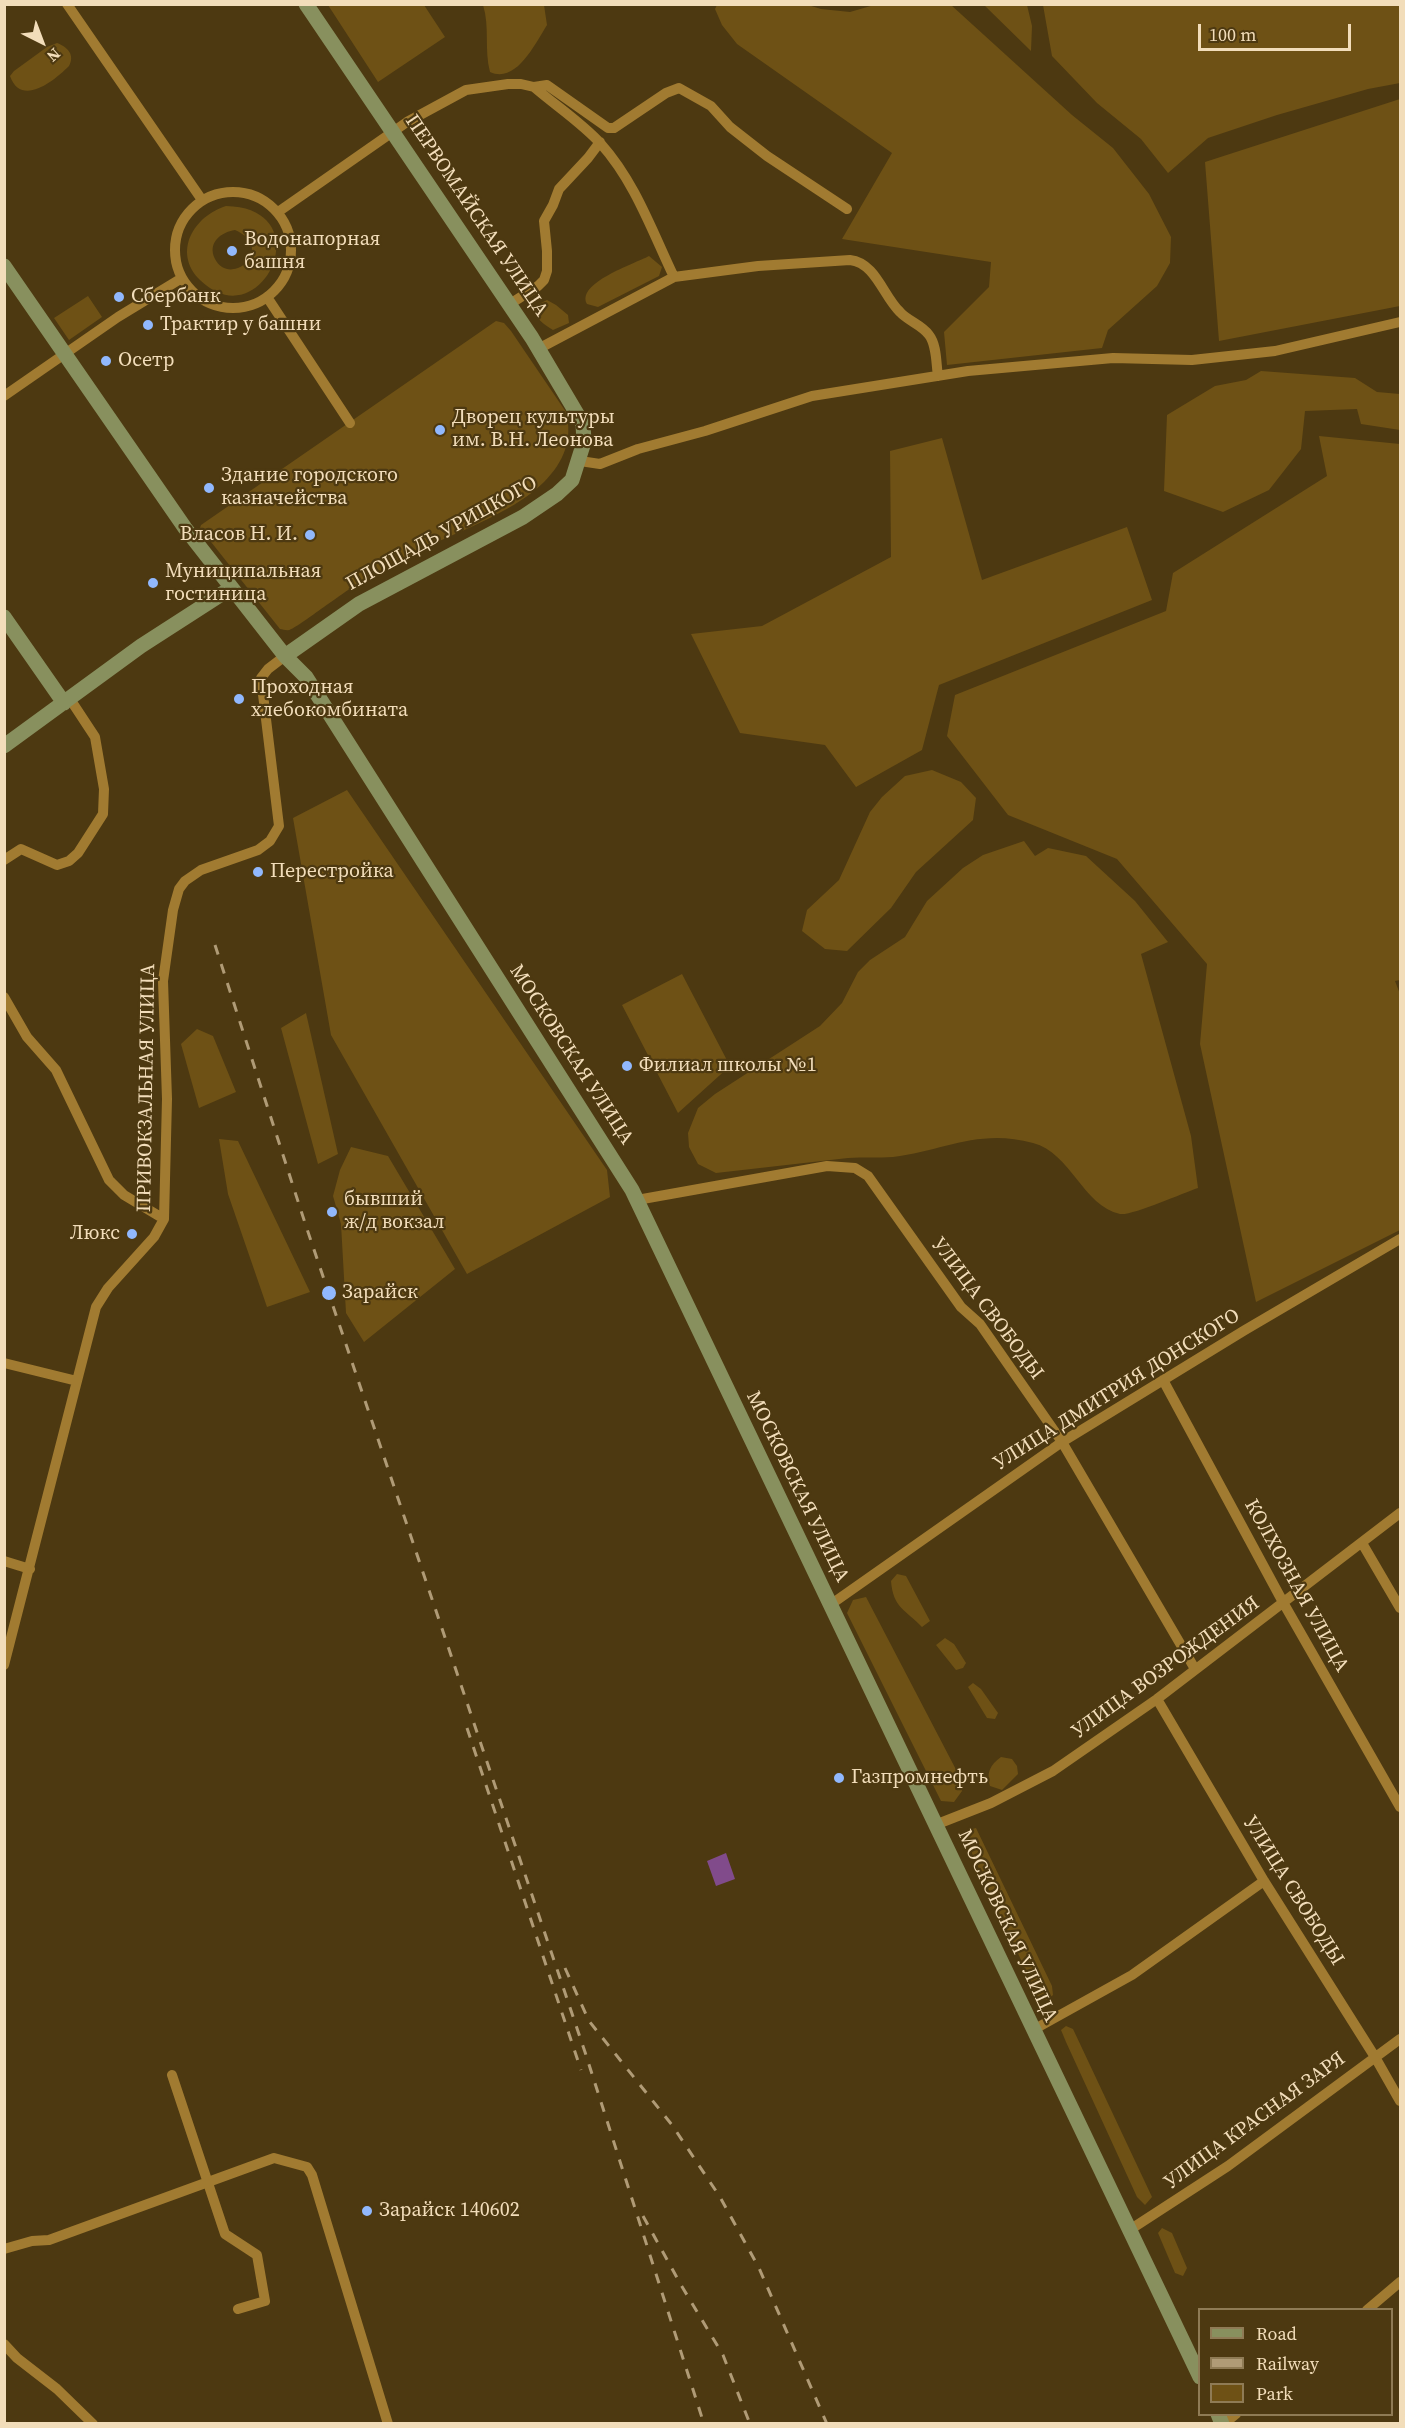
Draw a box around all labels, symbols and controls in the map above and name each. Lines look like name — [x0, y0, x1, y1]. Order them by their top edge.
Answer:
north arrow — [12, 12, 72, 72]
scale bar — [1201, 12, 1354, 50]
text: 100 m — [1209, 22, 1256, 47]
text: N — [42, 43, 66, 67]
street label: ПЕРВОМАЙСКАЯ УЛИЦА — [399, 110, 553, 322]
place label: Водонапорная башня — [244, 228, 380, 275]
marker: Водонапорная башня — [225, 244, 239, 258]
place label: Сбербанк — [131, 285, 221, 309]
marker: Сбербанк — [112, 290, 126, 304]
place label: Трактир у башни — [160, 313, 321, 337]
marker: Трактир у башни — [141, 318, 155, 332]
place label: Осетр — [118, 349, 174, 373]
marker: Осетр — [99, 354, 113, 368]
place label: Дворец культуры им. В.Н. Леонова — [452, 406, 615, 453]
marker: Дворец культуры им. В.Н. Леонова — [433, 423, 447, 437]
place label: Здание городского казначейства — [221, 464, 398, 511]
street label: ПЛОЩАДЬ УРИЦКОГО — [342, 471, 542, 597]
marker: Здание городского казначейства — [202, 481, 216, 495]
place label: Власов Н. И. — [180, 523, 298, 547]
marker: Власов Н. И. — [303, 528, 317, 542]
place label: Муниципальная гостиница — [165, 560, 321, 607]
marker: Муниципальная гостиница — [146, 576, 160, 590]
place label: Проходная хлебокомбината — [251, 676, 408, 723]
marker: Проходная хлебокомбината — [232, 692, 246, 706]
place label: Перестройка — [270, 860, 394, 884]
marker: Перестройка — [251, 865, 265, 879]
street label: МОСКОВСКАЯ УЛИЦА — [504, 961, 638, 1149]
street label: ПРИВОКЗАЛЬНАЯ УЛИЦА — [133, 964, 161, 1212]
place label: Филиал школы №1 — [639, 1054, 817, 1078]
marker: Филиал школы №1 — [620, 1059, 634, 1073]
place label: бывший ж/д вокзал — [344, 1188, 444, 1235]
marker: бывший ж/д вокзал — [325, 1205, 339, 1219]
place label: Люкс — [70, 1222, 120, 1246]
marker: Люкс — [125, 1227, 139, 1241]
street label: УЛИЦА СВОБОДЫ — [926, 1233, 1048, 1385]
place label: Зарайск — [342, 1281, 418, 1305]
marker: Зарайск — [320, 1284, 338, 1302]
street label: УЛИЦА ДМИТРИЯ ДОНСКОГО — [989, 1304, 1245, 1476]
street label: МОСКОВСКАЯ УЛИЦА — [740, 1388, 854, 1586]
street label: КОЛХОЗНАЯ УЛИЦА — [1239, 1495, 1353, 1677]
street label: УЛИЦА ВОЗРОЖДЕНИЯ — [1068, 1592, 1264, 1744]
place label: Газпромнефть — [851, 1766, 988, 1790]
marker: Газпромнефть — [832, 1771, 846, 1785]
street label: УЛИЦА СВОБОДЫ — [1237, 1812, 1349, 1970]
street label: МОСКОВСКАЯ УЛИЦА — [952, 1826, 1062, 2026]
street label: УЛИЦА КРАСНАЯ ЗАРЯ — [1160, 2047, 1350, 2195]
place label: Зарайск 140602 — [379, 2199, 520, 2223]
marker: Зарайск 140602 — [360, 2204, 374, 2218]
legend — [1198, 2308, 1393, 2416]
text: Road — [1256, 2321, 1297, 2346]
text: Railway — [1256, 2351, 1319, 2376]
text: Park — [1256, 2381, 1293, 2406]

